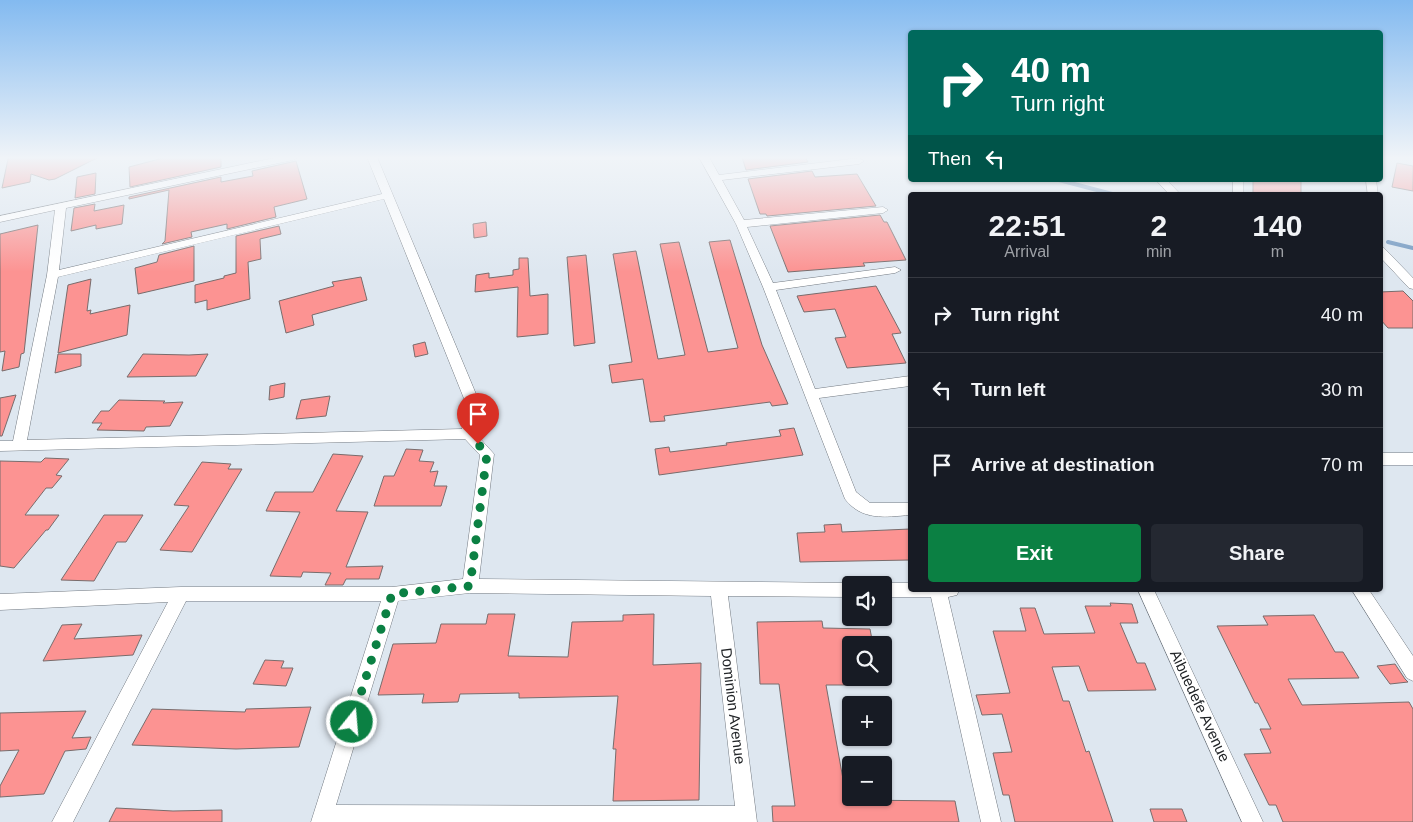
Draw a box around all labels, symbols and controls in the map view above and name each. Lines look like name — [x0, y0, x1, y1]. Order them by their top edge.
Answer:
icon: right — [928, 50, 993, 115]
text: 40 m — [1011, 50, 1091, 89]
text: Turn right — [1011, 91, 1104, 116]
icon: left — [981, 145, 1009, 173]
text: Then — [928, 148, 971, 169]
text: 22:51 — [989, 209, 1065, 242]
text: 2 — [1150, 209, 1167, 242]
text: 140 — [1252, 209, 1302, 242]
text: Arrival — [1004, 243, 1050, 260]
text: min — [1146, 243, 1172, 260]
text: m — [1271, 243, 1284, 260]
icon: right — [928, 301, 956, 329]
text: Turn right — [971, 304, 1059, 325]
text: 40 m — [1321, 304, 1363, 325]
icon: left — [928, 376, 956, 404]
text: Turn left — [971, 379, 1046, 400]
text: 30 m — [1321, 379, 1363, 400]
pin — [457, 393, 499, 444]
icon: arrive — [464, 400, 492, 428]
icon: arrive — [928, 451, 956, 479]
text: Arrive at destination — [971, 454, 1155, 475]
text: 70 m — [1321, 454, 1363, 475]
button: Exit — [928, 524, 1141, 582]
button: Share — [1151, 524, 1363, 582]
map controls — [842, 576, 892, 806]
button: sound — [842, 576, 892, 626]
button: search — [842, 636, 892, 686]
street label: Dominion Avenue — [718, 647, 749, 765]
street label: Aibuedefe Avenue — [1167, 647, 1234, 764]
position arrow — [325, 695, 377, 747]
button: + — [842, 696, 892, 746]
button: − — [842, 756, 892, 806]

